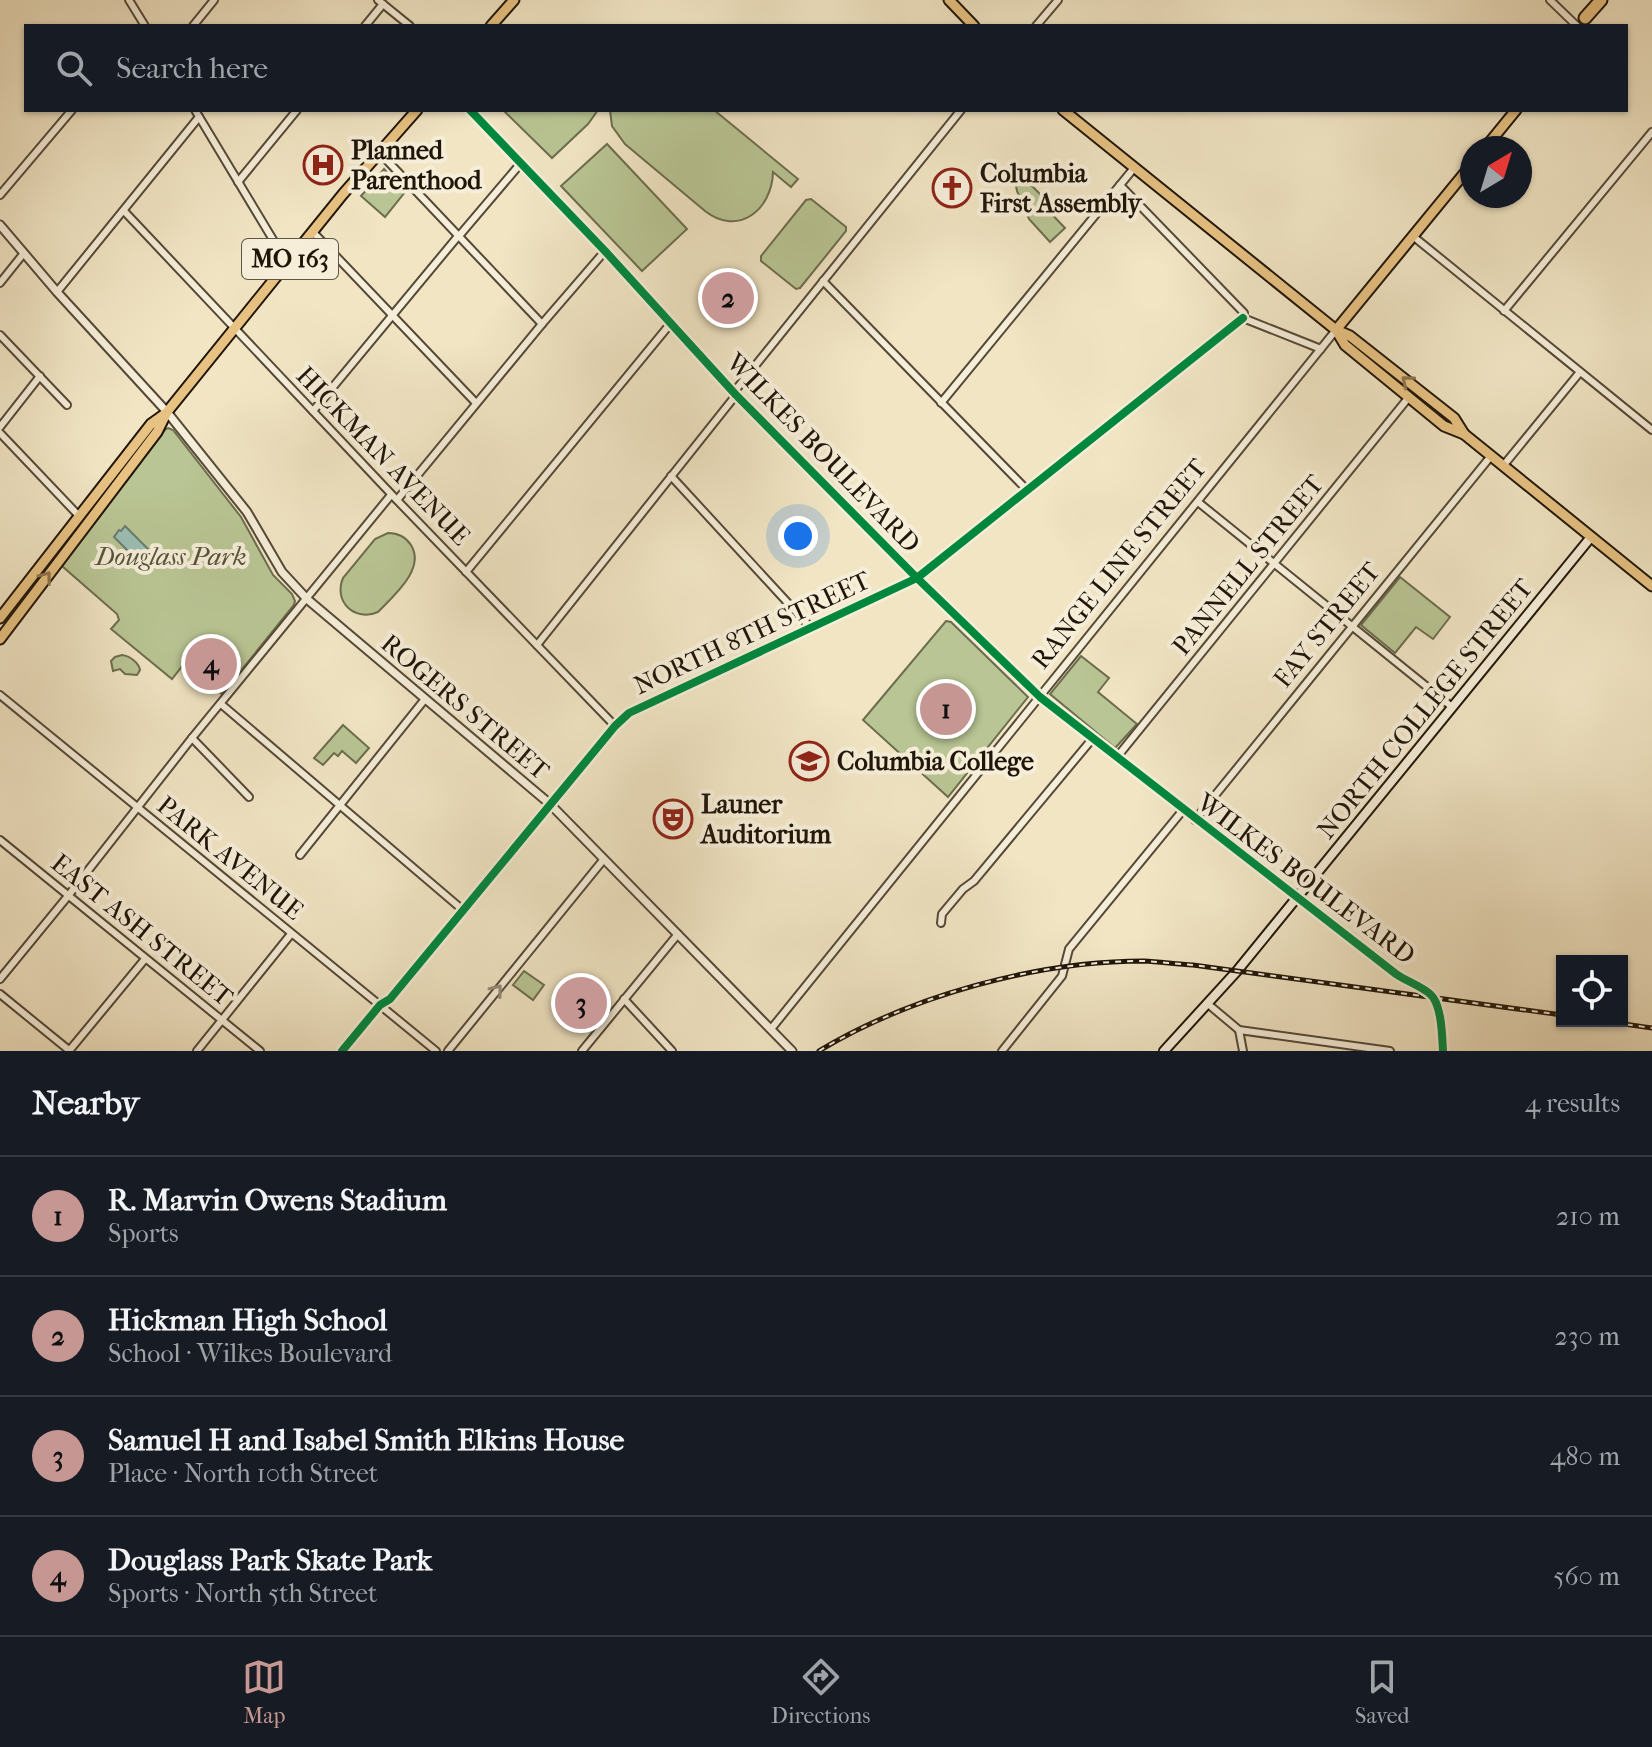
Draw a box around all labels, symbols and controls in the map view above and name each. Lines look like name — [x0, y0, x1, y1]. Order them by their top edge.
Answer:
search box — [24, 24, 1628, 112]
icon: search — [52, 46, 96, 90]
text: Search here — [116, 51, 268, 86]
place label: Planned Parenthood — [351, 135, 482, 196]
north arrow — [1460, 136, 1532, 208]
hospital icon: Planned Parenthood — [302, 144, 344, 186]
place label: Columbia First Assembly — [979, 158, 1144, 219]
church icon: Columbia First Assembly — [931, 167, 973, 209]
road number: MO 163 — [242, 239, 338, 279]
pin: 2 — [702, 268, 754, 328]
street label: WILKES BOULEVARD — [719, 346, 926, 559]
street label: HICKMAN AVENUE — [290, 360, 476, 552]
one-way arrow — [1402, 376, 1416, 391]
street label: RANGE LINE STREET — [1025, 452, 1213, 675]
street label: PANNELL STREET — [1166, 468, 1330, 661]
your location — [778, 516, 818, 556]
park label: Douglass Park — [93, 541, 247, 572]
street label: FAY STREET — [1267, 556, 1387, 694]
street label: NORTH 8TH STREET — [629, 564, 876, 701]
one-way arrow — [37, 571, 51, 586]
street label: NORTH COLLEGE STREET — [1311, 572, 1540, 845]
street label: ROGERS STREET — [375, 628, 556, 787]
pin: 4 — [185, 634, 237, 694]
pin: 1 — [920, 679, 972, 739]
school or university icon: Columbia College — [788, 740, 830, 782]
place label: Columbia College — [837, 746, 1034, 777]
street label: WILKES BOULEVARD — [1190, 786, 1421, 971]
place label: Launer Auditorium — [699, 789, 831, 850]
street label: PARK AVENUE — [151, 790, 309, 926]
theatre icon: Launer Auditorium — [652, 798, 694, 840]
street label: EAST ASH STREET — [45, 847, 239, 1013]
map controls — [1556, 955, 1628, 1027]
button: locate — [1556, 955, 1628, 1027]
pin: 3 — [555, 973, 607, 1033]
one-way arrow — [487, 985, 502, 999]
text: Nearby — [32, 1083, 139, 1123]
text: 4 results — [1525, 1088, 1620, 1119]
text: R. Marvin Owens Stadium — [108, 1183, 447, 1218]
text: 1 — [53, 1201, 63, 1232]
text: 210 m — [1556, 1201, 1620, 1232]
text: Sports — [108, 1218, 179, 1249]
text: Hickman High School — [108, 1303, 387, 1338]
text: 2 — [51, 1321, 65, 1352]
text: 230 m — [1554, 1321, 1620, 1352]
text: School · Wilkes Boulevard — [108, 1338, 392, 1369]
text: Samuel H and Isabel Smith Elkins House — [108, 1423, 624, 1458]
text: 3 — [53, 1441, 63, 1472]
text: 480 m — [1550, 1441, 1620, 1472]
text: Place · North 10th Street — [108, 1458, 378, 1489]
text: Douglass Park Skate Park — [108, 1543, 432, 1578]
text: 4 — [50, 1561, 66, 1592]
text: 560 m — [1553, 1561, 1620, 1592]
text: Sports · North 5th Street — [108, 1578, 377, 1609]
tab: Map — [242, 1655, 286, 1729]
tab: Directions — [771, 1655, 870, 1729]
tab: Saved — [1355, 1655, 1410, 1729]

